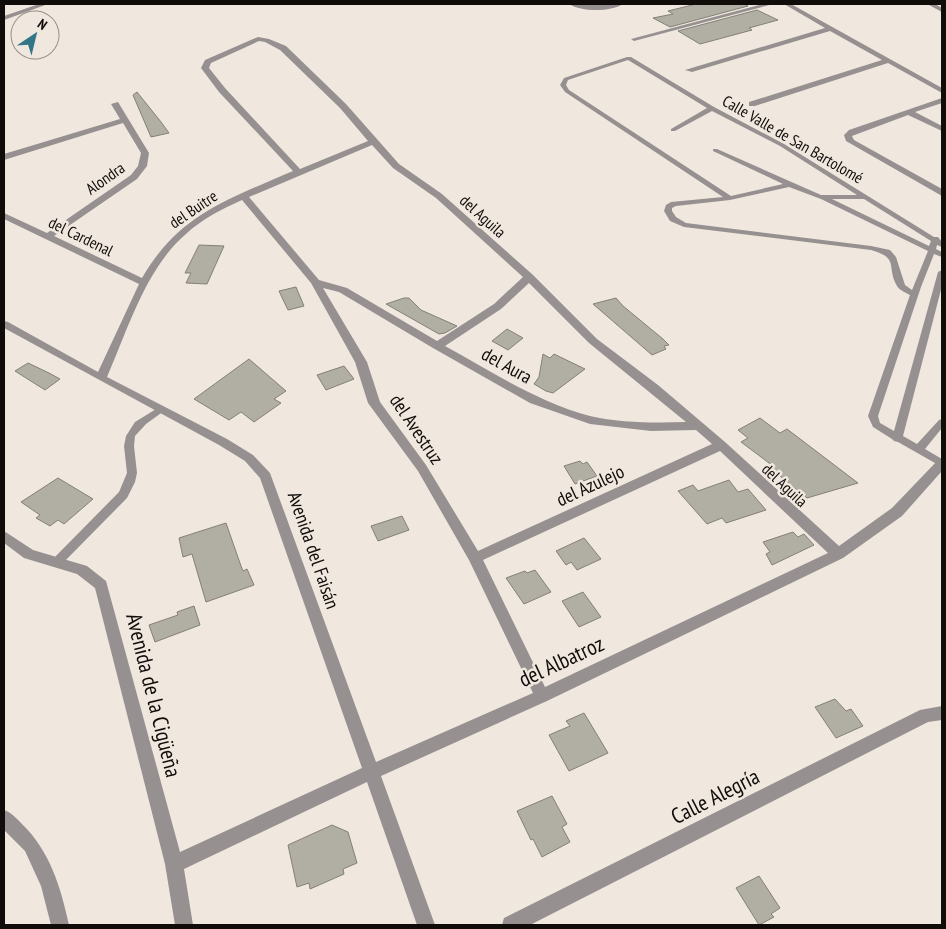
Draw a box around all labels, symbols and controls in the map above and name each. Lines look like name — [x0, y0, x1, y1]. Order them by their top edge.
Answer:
north arrow — [10, 10, 60, 60]
text: N — [34, 15, 51, 34]
street label: Calle Valle de San Bartolomé — [719, 90, 867, 188]
street label: Alondra — [82, 157, 128, 199]
street label: del Buitre — [165, 186, 221, 232]
street label: del Aguila — [456, 190, 510, 242]
street label: del Cardenal — [45, 212, 117, 260]
street label: del Aura — [478, 341, 536, 389]
street label: del Avestruz — [385, 389, 449, 469]
street label: del Azulejo — [552, 459, 628, 511]
street label: del Aguila — [758, 459, 812, 511]
street label: Avenida del Faisán — [283, 488, 345, 612]
street label: Avenida de la Cigüeña — [120, 610, 188, 780]
street label: del Albatroz — [514, 629, 608, 693]
street label: Calle Alegría — [666, 762, 764, 830]

